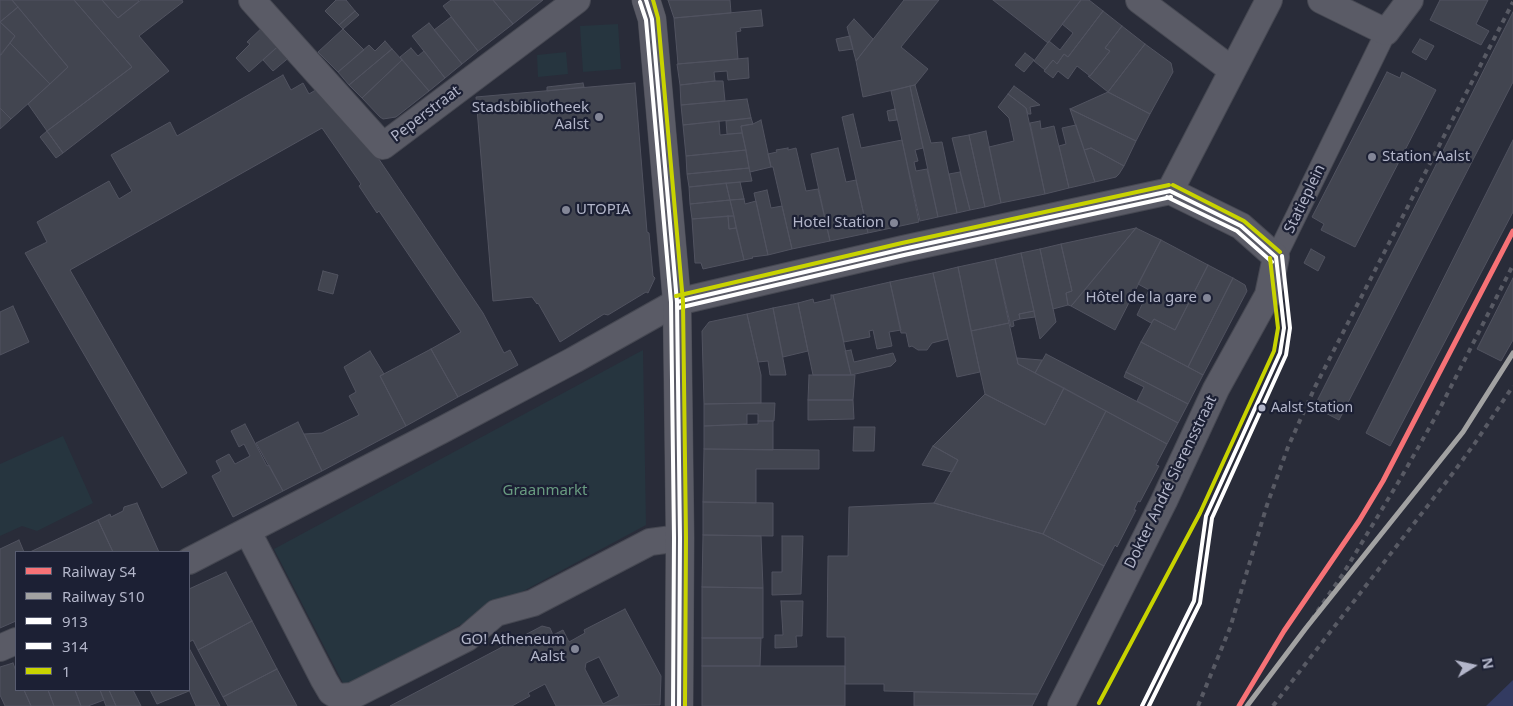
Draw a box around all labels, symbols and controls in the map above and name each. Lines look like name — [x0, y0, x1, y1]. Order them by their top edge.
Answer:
street label: Peperstraat — [388, 82, 464, 146]
place label: Stadsbibliotheek Aalst — [472, 99, 589, 134]
marker: Stadsbibliotheek Aalst — [593, 111, 605, 123]
place label: Station Aalst — [1382, 148, 1470, 166]
marker: Station Aalst — [1366, 151, 1378, 163]
street label: Statieplein — [1281, 162, 1329, 236]
place label: UTOPIA — [576, 201, 630, 219]
marker: UTOPIA — [560, 204, 572, 216]
place label: Hotel Station — [792, 214, 884, 232]
marker: Hotel Station — [888, 217, 900, 229]
place label: Hôtel de la gare — [1085, 289, 1197, 307]
marker: Hôtel de la gare — [1201, 292, 1213, 304]
street label: Dokter André Sierensstraat — [1121, 392, 1221, 572]
place label: Aalst Station — [1271, 400, 1353, 416]
marker: Aalst Station — [1257, 403, 1267, 413]
park label: Graanmarkt — [503, 482, 587, 500]
legend — [15, 551, 190, 691]
text: Railway S4 — [62, 561, 136, 581]
text: Railway S10 — [62, 586, 145, 606]
text: 913 — [62, 611, 88, 631]
place label: GO! Atheneum Aalst — [461, 631, 565, 666]
text: 314 — [62, 636, 88, 656]
north arrow — [1448, 641, 1498, 691]
marker: GO! Atheneum Aalst — [569, 643, 581, 655]
text: N — [1478, 656, 1499, 671]
text: 1 — [62, 661, 71, 681]

